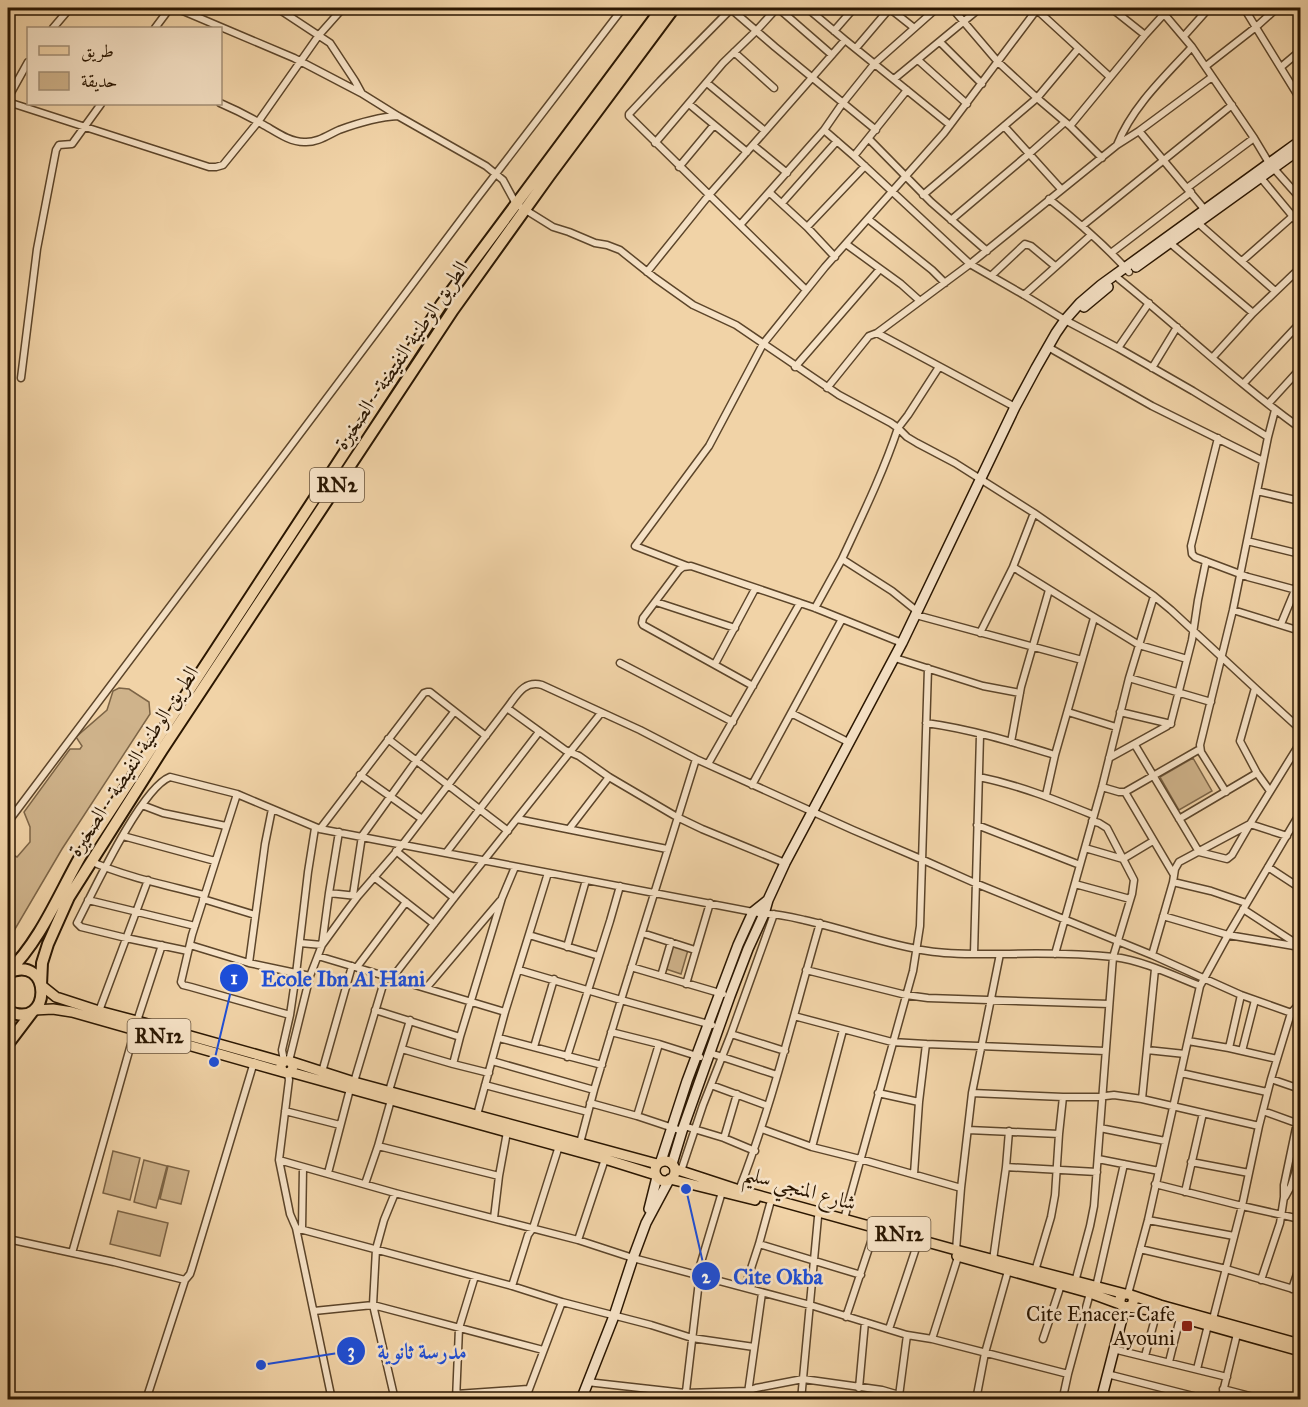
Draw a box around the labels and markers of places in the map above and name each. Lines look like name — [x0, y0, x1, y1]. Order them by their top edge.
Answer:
callout: Ecole Ibn Al Hani — [219, 958, 437, 998]
callout: Cite Okba — [691, 1256, 835, 1296]
place label: Cite Enacer-Cafe Ayouni — [1026, 1301, 1175, 1351]
marker: Cite Enacer-Cafe Ayouni — [1180, 1319, 1194, 1333]
callout: مدرسة ثانوية — [336, 1331, 479, 1371]

